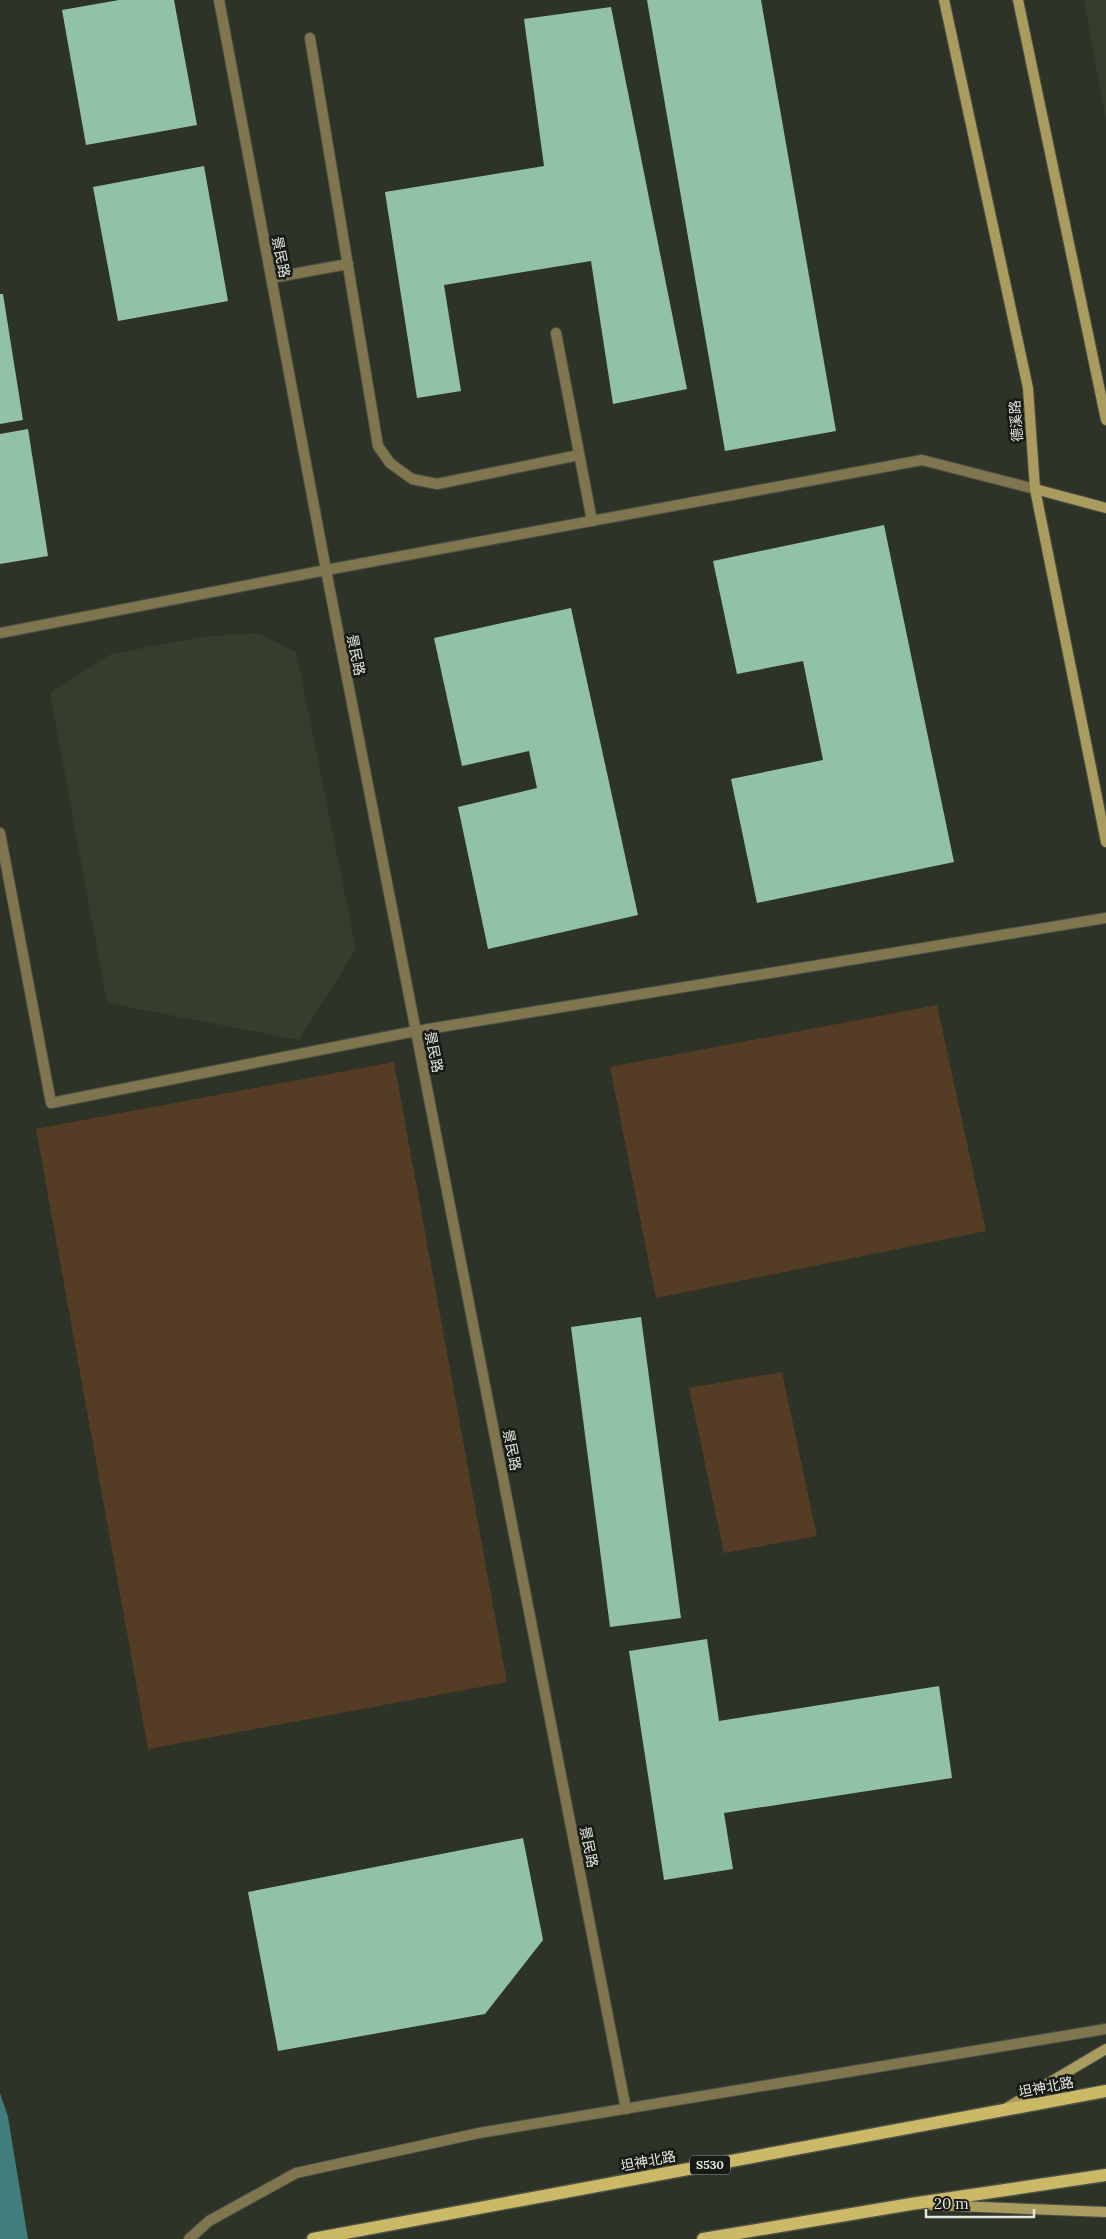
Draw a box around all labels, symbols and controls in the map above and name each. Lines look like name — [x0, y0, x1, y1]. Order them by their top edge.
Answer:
street label: 景民路 — [268, 235, 294, 279]
street label: 德溪路 — [1006, 399, 1026, 443]
street label: 景民路 — [343, 633, 369, 677]
street label: 景民路 — [421, 1030, 447, 1074]
street label: 景民路 — [499, 1428, 525, 1472]
street label: 景民路 — [576, 1825, 602, 1869]
street label: 坦神北路 — [1017, 2073, 1075, 2101]
street label: 坦神北路 — [619, 2147, 677, 2175]
road number: S530 — [690, 2156, 730, 2174]
scale bar — [926, 2186, 1034, 2218]
text: 20 m — [934, 2194, 969, 2213]

